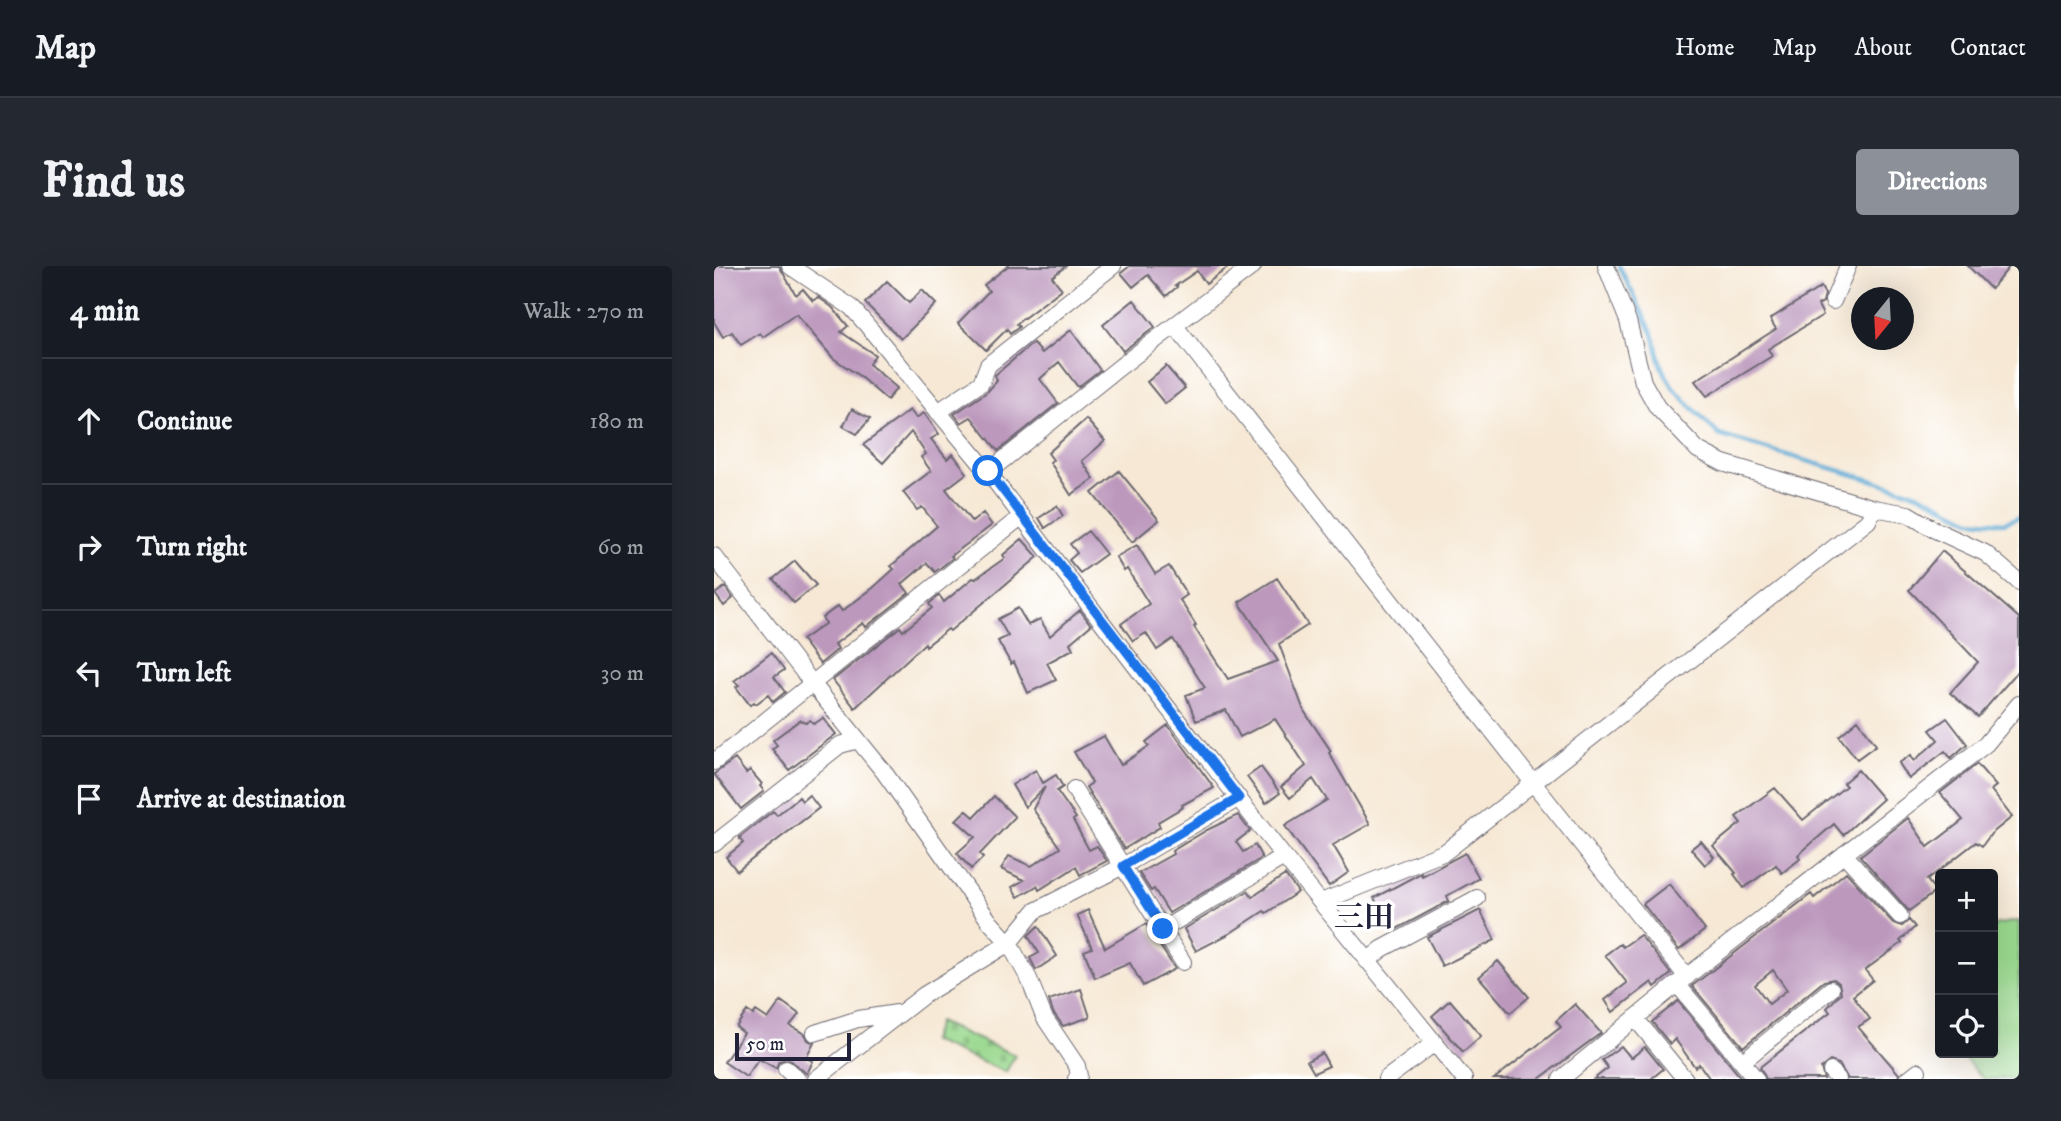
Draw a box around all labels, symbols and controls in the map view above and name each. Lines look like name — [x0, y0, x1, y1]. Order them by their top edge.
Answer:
text: Map — [35, 28, 96, 69]
text: Home — [1675, 33, 1734, 63]
text: Map — [1772, 33, 1817, 63]
text: About — [1855, 33, 1912, 63]
text: Contact — [1950, 33, 2026, 63]
button: Directions — [1856, 149, 2019, 215]
text: Find us — [42, 151, 185, 213]
north arrow — [1851, 287, 1914, 350]
text: 4 min — [70, 293, 140, 330]
text: Walk · 270 m — [523, 297, 644, 326]
icon: ahead — [70, 402, 108, 440]
text: Continue — [137, 405, 232, 438]
text: 180 m — [589, 407, 644, 436]
route start — [972, 455, 1003, 486]
icon: right — [70, 528, 108, 566]
text: Turn right — [137, 531, 247, 564]
text: 60 m — [597, 533, 644, 562]
icon: left — [70, 654, 108, 692]
text: Turn left — [137, 657, 231, 690]
text: 30 m — [601, 659, 644, 688]
icon: arrive — [70, 780, 108, 818]
text: Arrive at destination — [137, 783, 346, 816]
map controls — [1935, 869, 1998, 1058]
button: + — [1935, 869, 1998, 932]
district label: 三田 — [1334, 900, 1394, 937]
route end — [1147, 913, 1178, 944]
button: − — [1935, 932, 1998, 995]
button: locate — [1935, 995, 1998, 1058]
scale bar — [735, 1030, 850, 1062]
text: 50 m — [746, 1033, 784, 1056]

